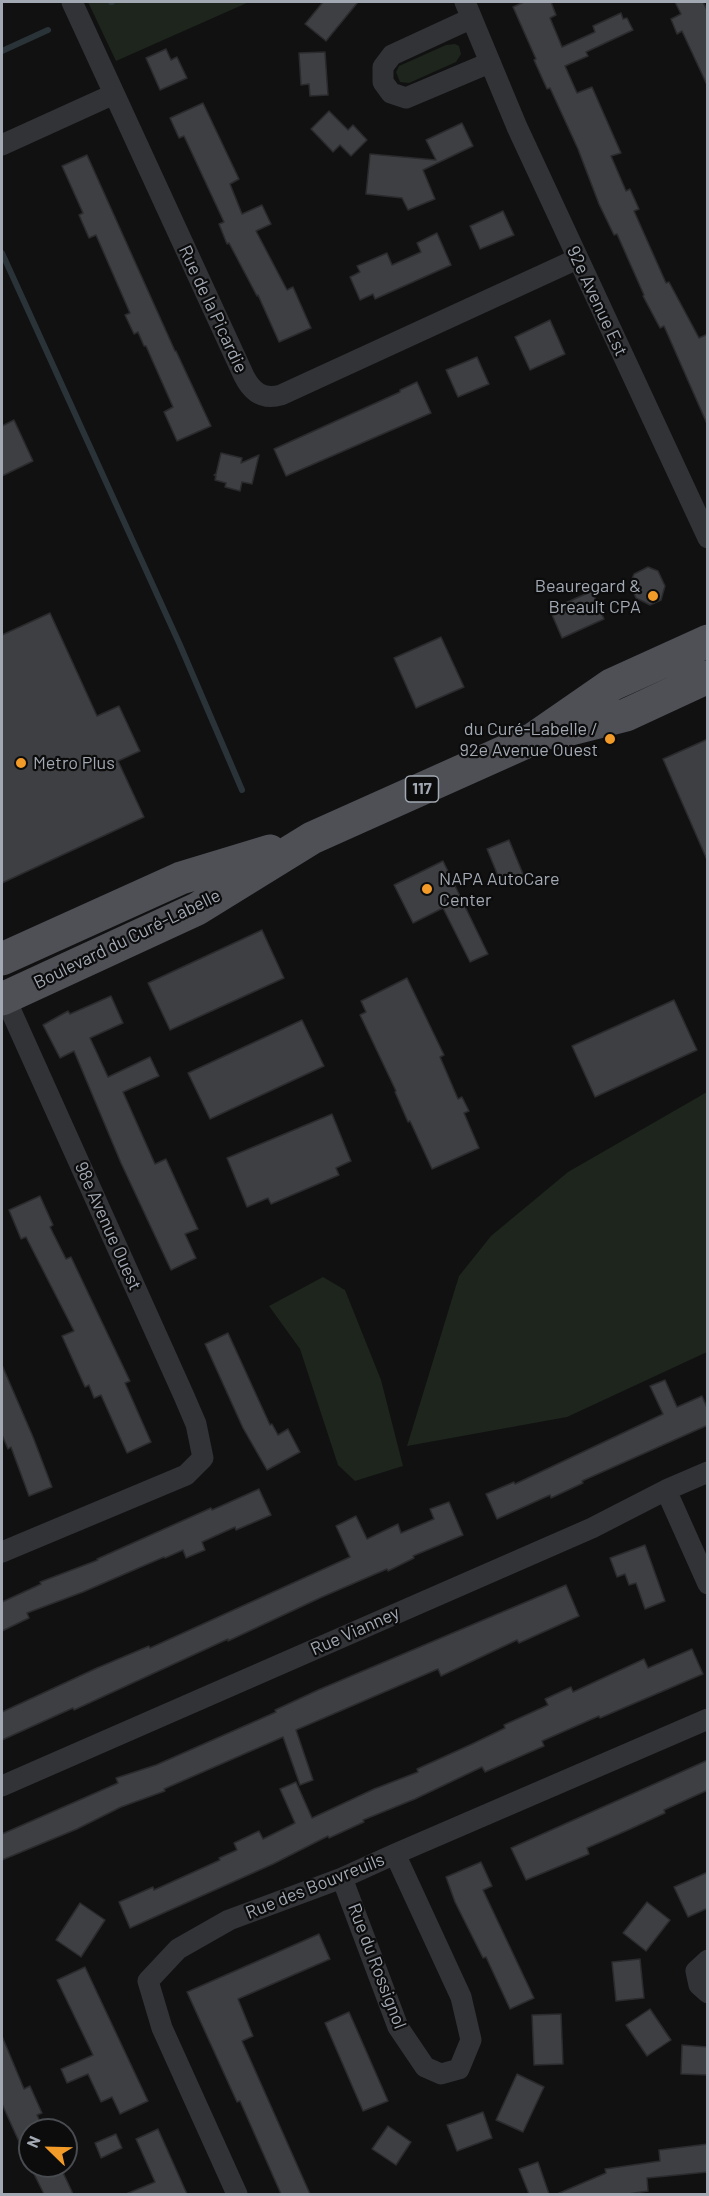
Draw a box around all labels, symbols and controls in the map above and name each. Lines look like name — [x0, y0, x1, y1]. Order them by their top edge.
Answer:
street label: Rue de la Picardie — [174, 242, 252, 376]
street label: 92e Avenue Est — [562, 242, 632, 360]
place label: Beauregard & Breault CPA — [535, 575, 641, 618]
marker: Beauregard & Breault CPA — [646, 589, 660, 603]
place label: du Curé-Labelle / 92e Avenue Ouest — [460, 718, 598, 760]
marker: du Curé-Labelle / 92e Avenue Ouest — [603, 732, 617, 746]
place label: Metro Plus — [33, 752, 115, 774]
marker: Metro Plus — [14, 756, 28, 770]
road number: 117 — [406, 776, 438, 802]
place label: NAPA AutoCare Center — [439, 868, 560, 910]
marker: NAPA AutoCare Center — [420, 882, 434, 896]
street label: Boulevard du Curé-Labelle — [30, 884, 224, 994]
street label: 98e Avenue Ouest — [70, 1158, 146, 1294]
street label: Rue Vianney — [307, 1602, 403, 1660]
street label: Rue des Bouvreuils — [242, 1848, 388, 1924]
street label: Rue du Rossignol — [343, 1900, 411, 2032]
north arrow — [18, 2118, 78, 2178]
text: N — [22, 2133, 44, 2150]

